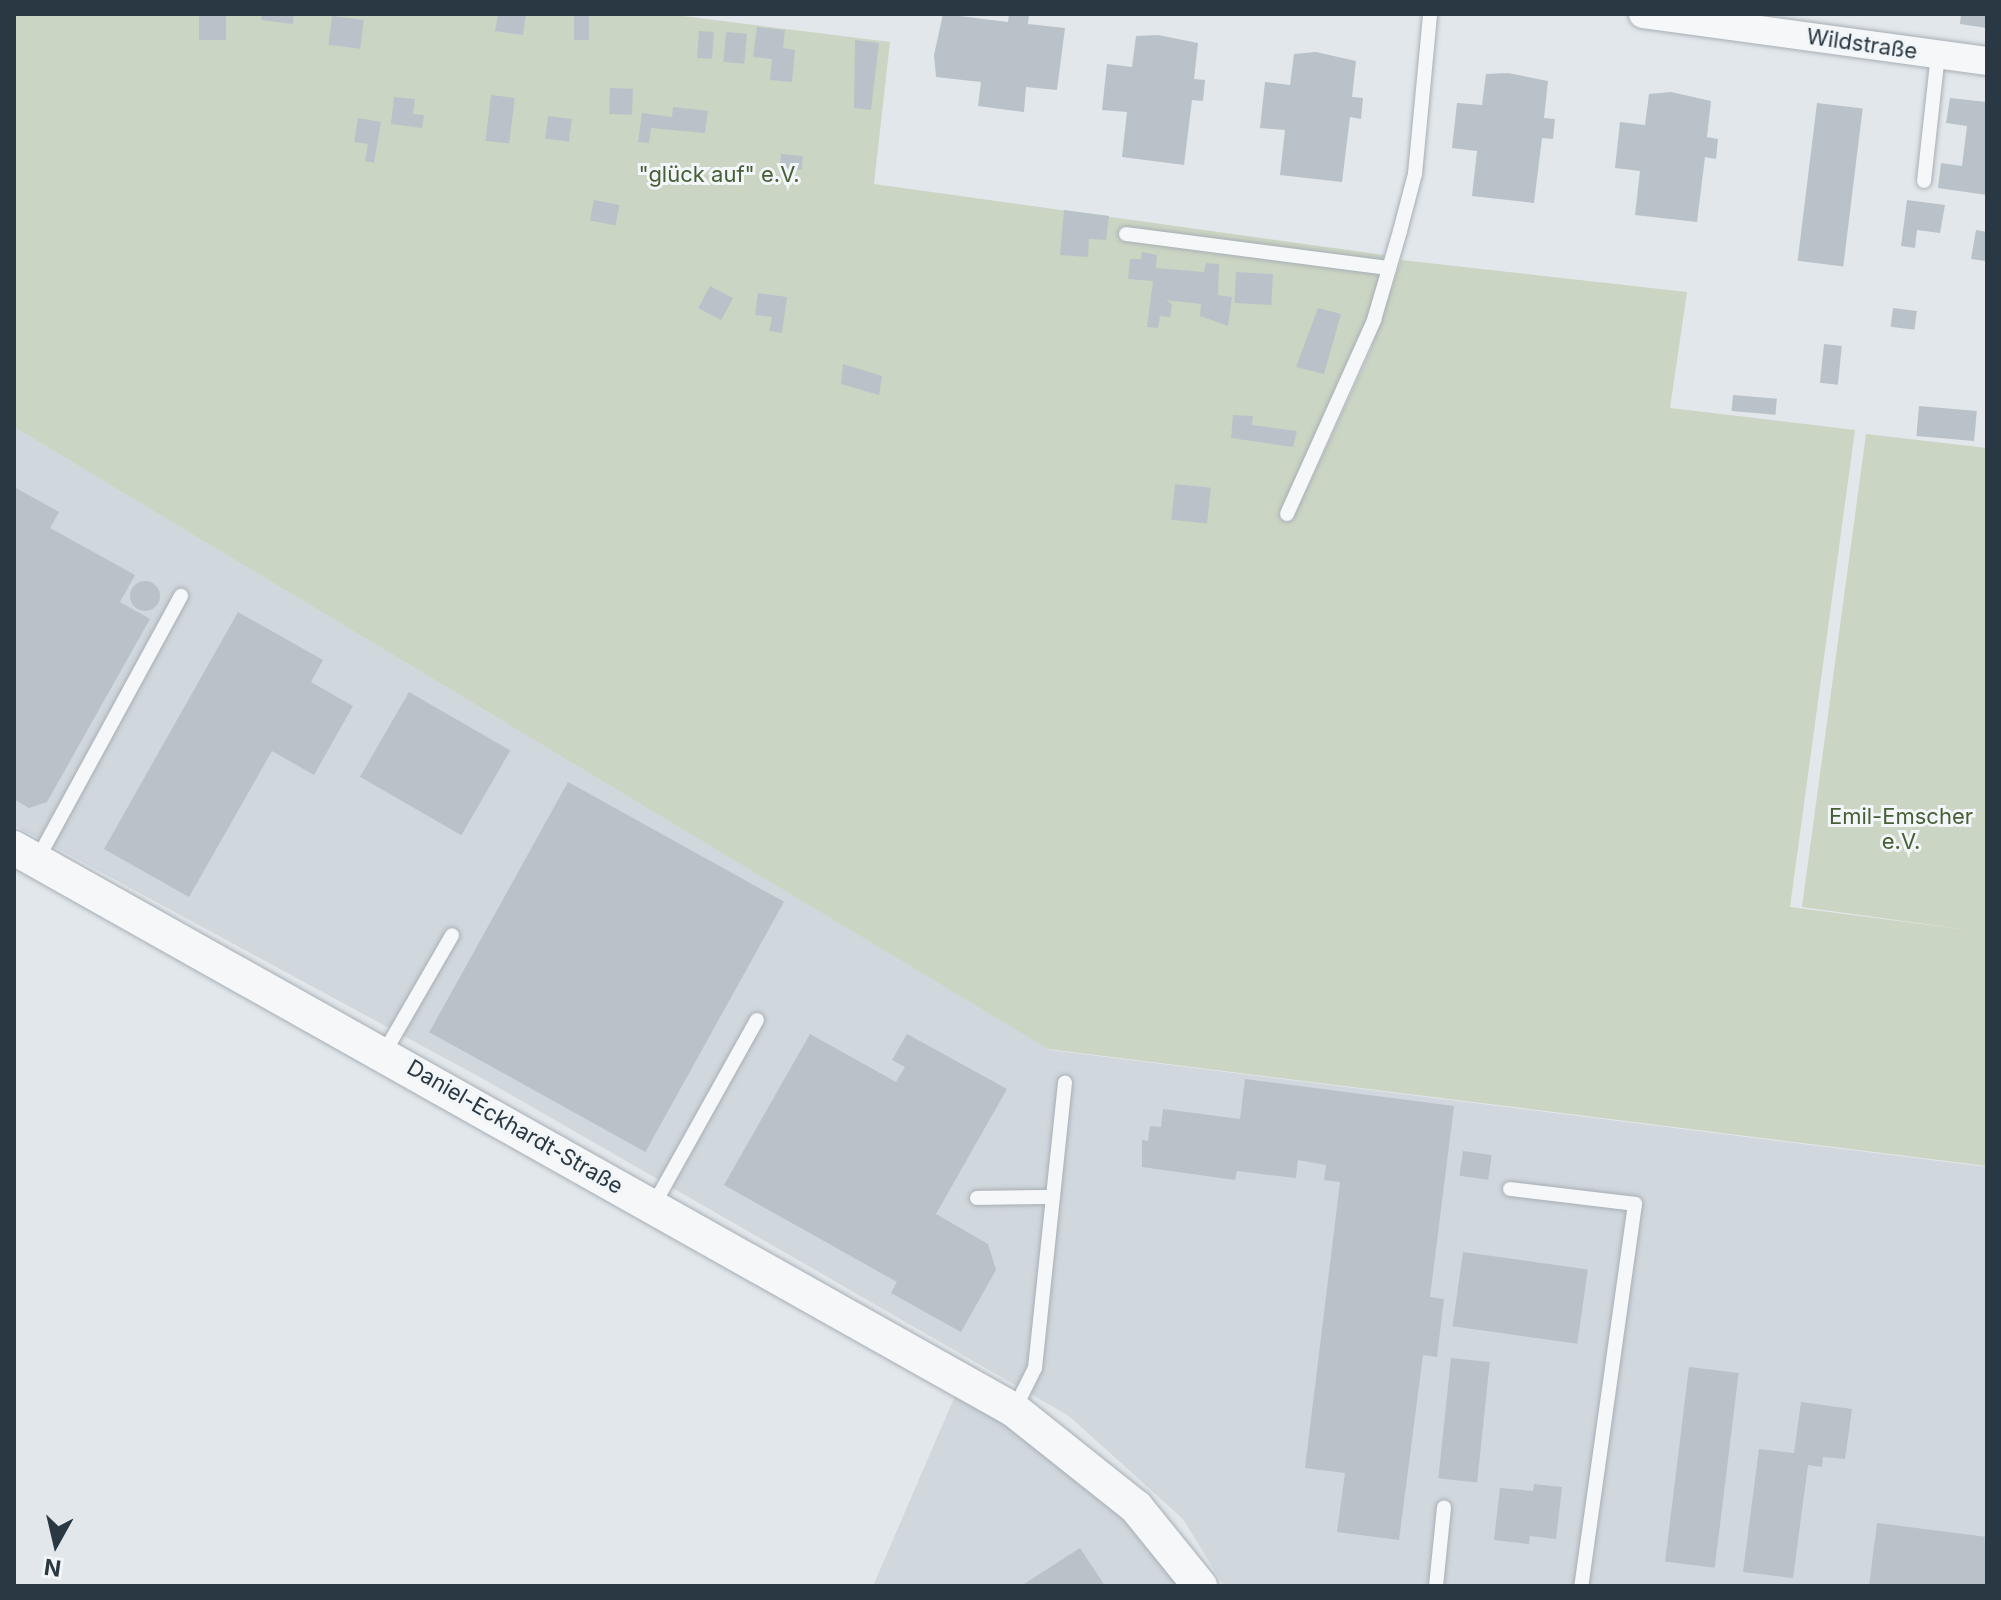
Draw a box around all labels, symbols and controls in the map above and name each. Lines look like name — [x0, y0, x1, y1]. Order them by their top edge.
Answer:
street label: Wildstraße — [1805, 23, 1919, 65]
park label: "glück auf" e.V. — [638, 162, 800, 188]
park label: Emil-Emscher e.V. — [1829, 803, 1973, 854]
street label: Daniel-Eckhardt-Straße — [402, 1054, 628, 1200]
north arrow — [16, 1504, 96, 1584]
text: N — [43, 1554, 63, 1582]

